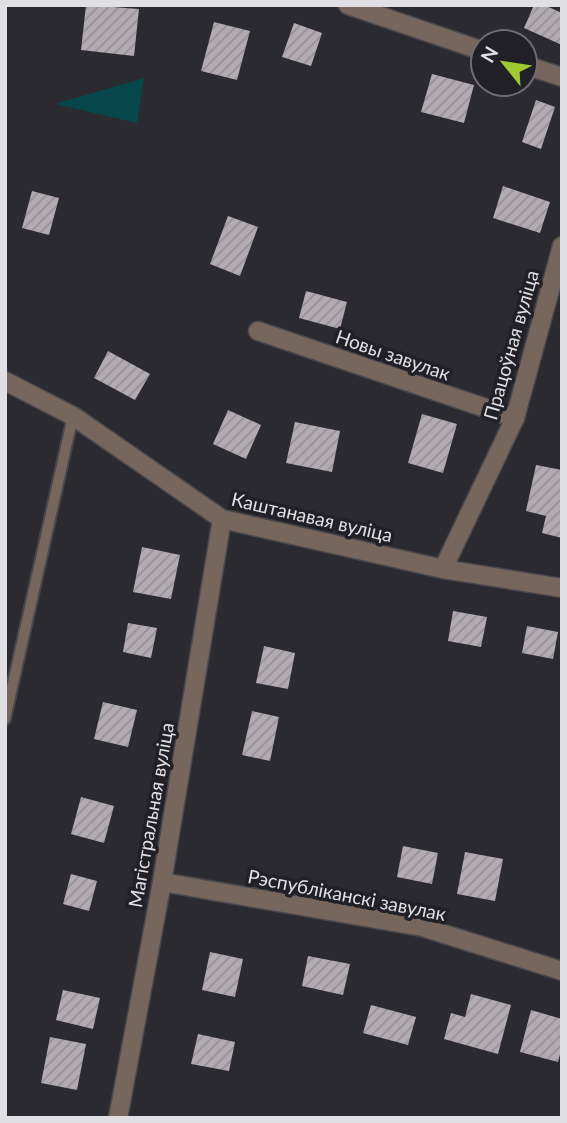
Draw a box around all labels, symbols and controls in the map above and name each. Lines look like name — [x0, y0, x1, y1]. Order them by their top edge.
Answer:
north arrow — [469, 28, 539, 98]
text: N — [475, 42, 502, 66]
street label: Працоўная вуліца — [478, 267, 543, 422]
street label: Новы завулак — [333, 324, 454, 385]
street label: Каштанавая вуліца — [229, 487, 395, 546]
street label: Магістральная вуліца — [123, 721, 178, 909]
street label: Рэспубліканскі завулак — [246, 864, 448, 925]

